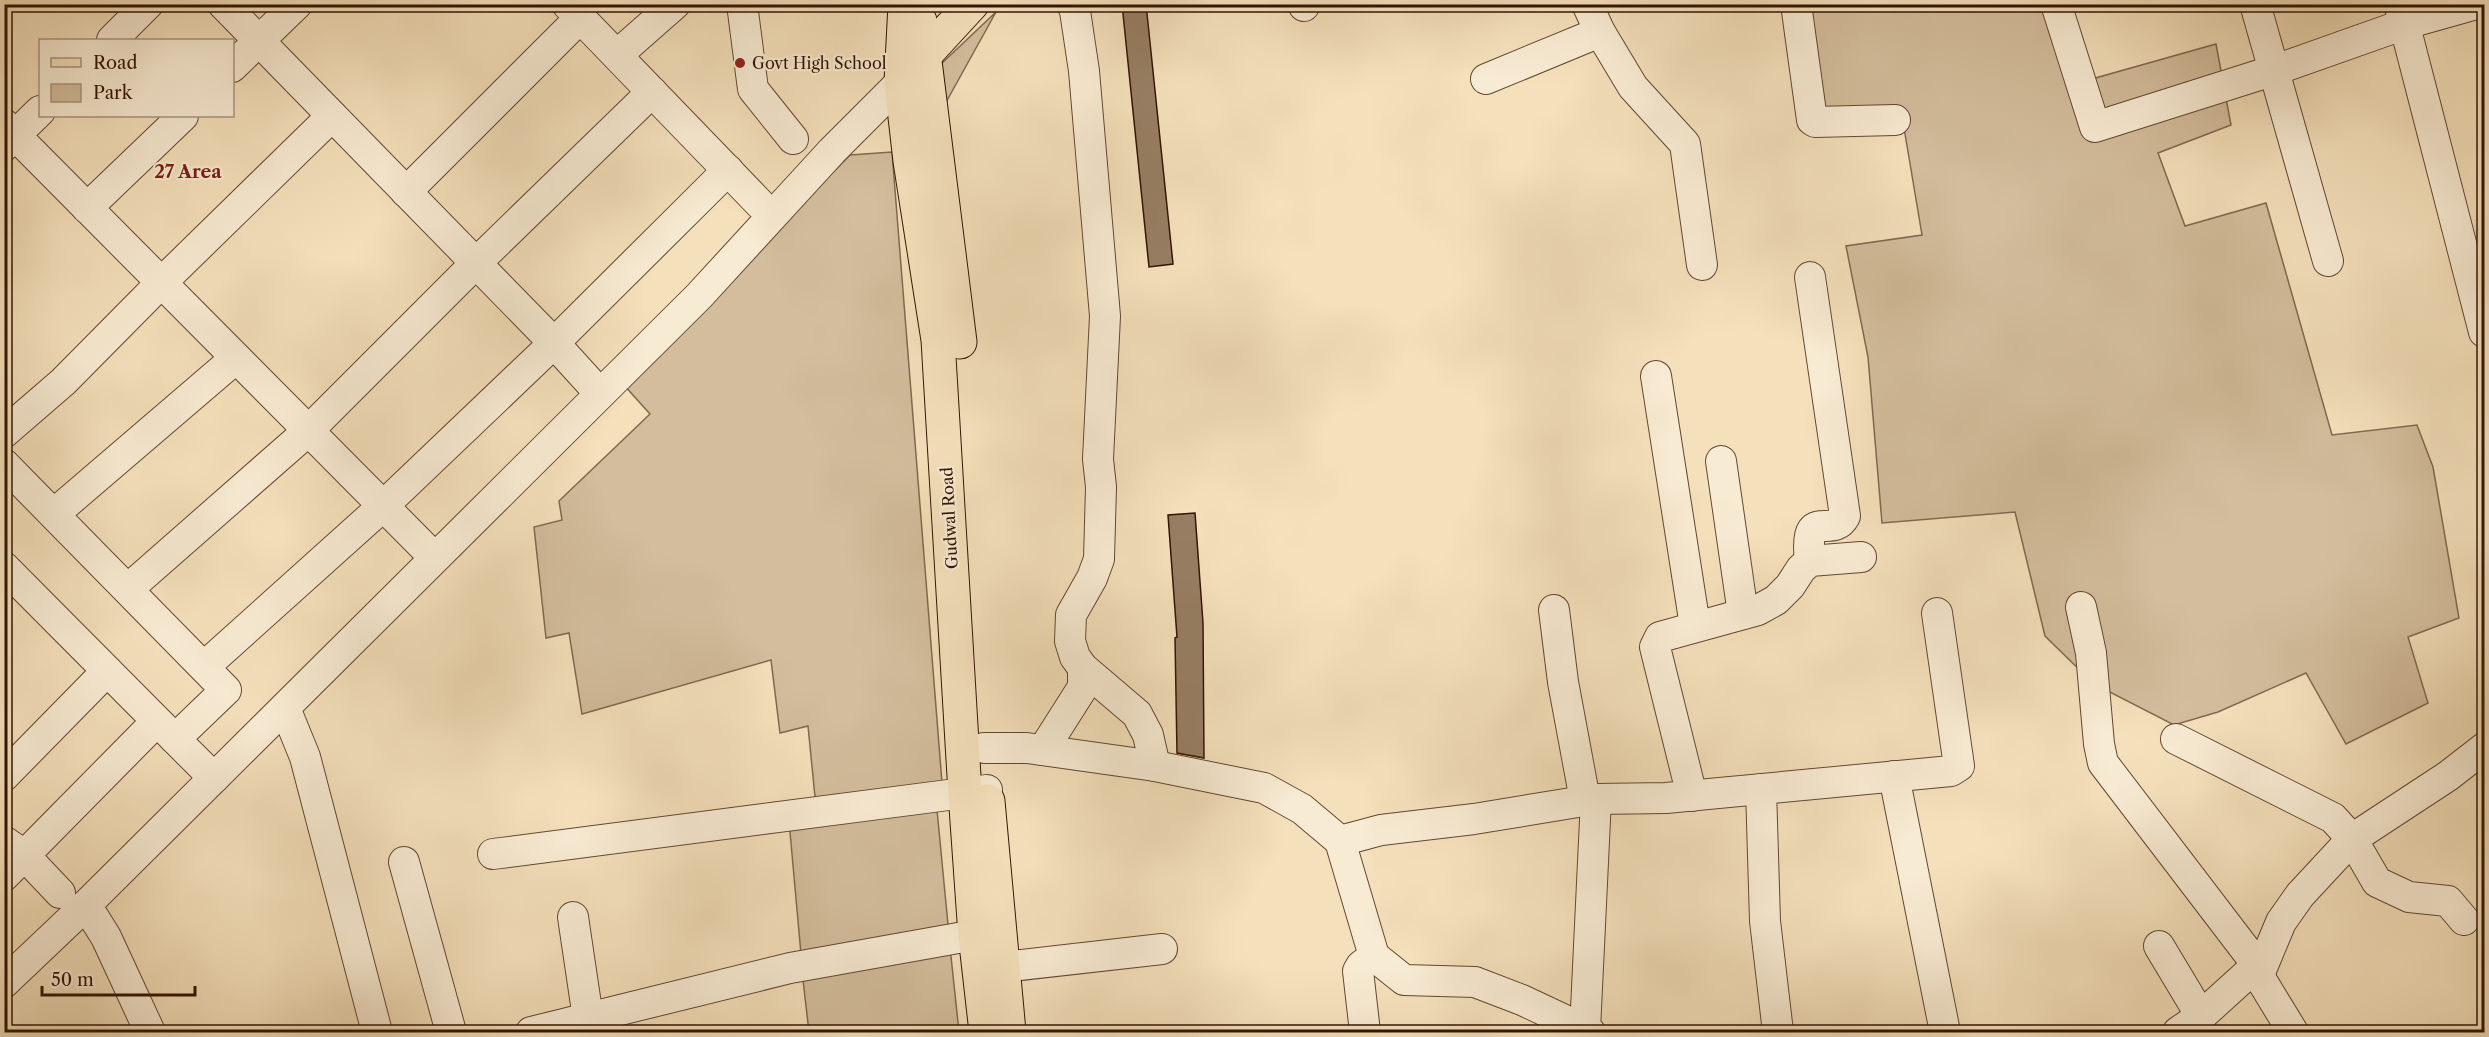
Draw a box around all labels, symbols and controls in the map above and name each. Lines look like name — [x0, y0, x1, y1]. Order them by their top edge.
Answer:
legend — [39, 39, 234, 117]
text: Road — [93, 52, 138, 74]
place label: Govt High School — [752, 53, 887, 73]
marker: Govt High School — [733, 56, 747, 70]
text: Park — [93, 82, 134, 104]
district label: 27 Area — [154, 161, 222, 183]
street label: Gudwal Road — [936, 466, 962, 570]
scale bar — [42, 959, 195, 997]
text: 50 m — [51, 969, 94, 991]

